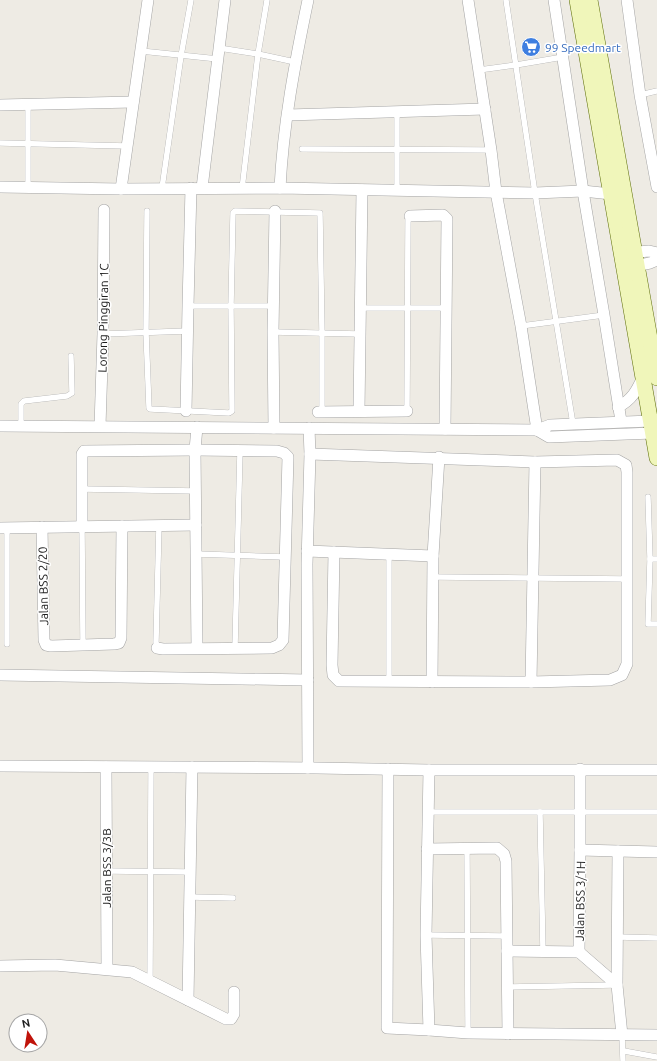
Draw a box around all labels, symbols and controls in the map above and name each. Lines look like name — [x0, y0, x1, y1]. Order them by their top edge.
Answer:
supermarket icon: 99 Speedmart — [520, 36, 542, 58]
place label: 99 Speedmart — [545, 41, 621, 54]
street label: Lorong Pinggiran 1C — [96, 263, 110, 373]
street label: Jalan BSS 2/20 — [36, 546, 50, 625]
street label: Jalan BSS 3/3B — [100, 828, 113, 908]
street label: Jalan BSS 3/1H — [573, 861, 587, 941]
north arrow — [8, 1013, 48, 1053]
text: N — [21, 1016, 31, 1030]

